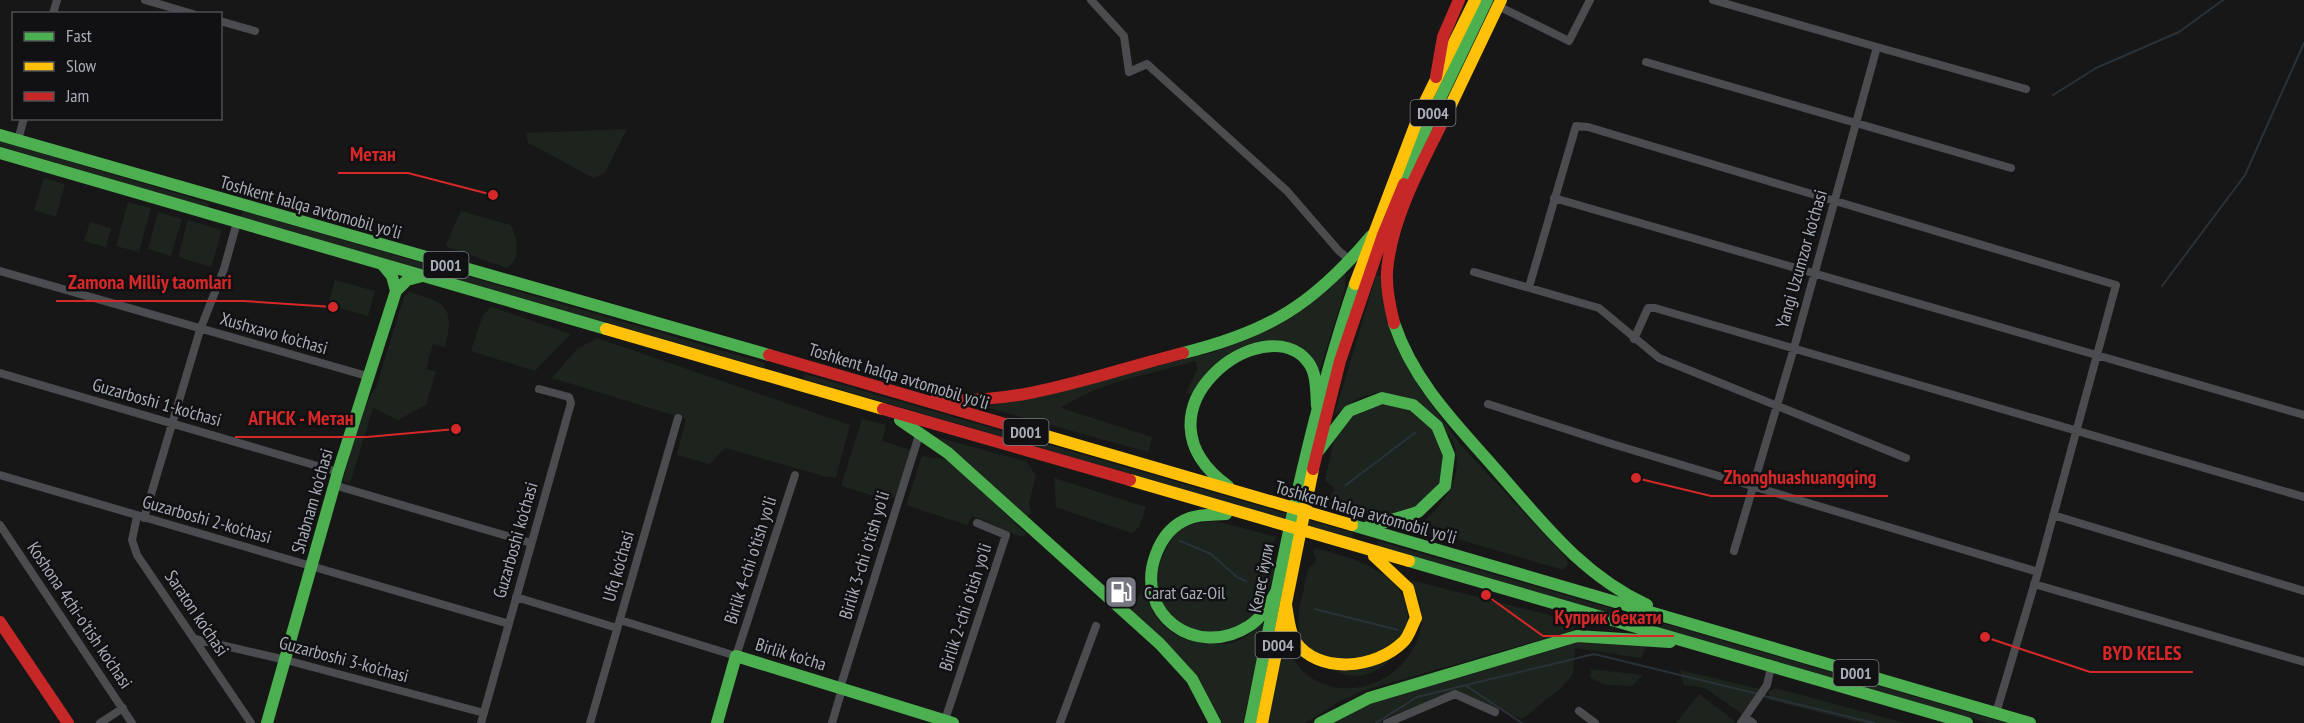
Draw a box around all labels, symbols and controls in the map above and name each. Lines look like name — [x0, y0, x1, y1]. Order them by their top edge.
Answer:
legend — [12, 12, 222, 120]
text: Fast — [66, 24, 92, 47]
text: Slow — [66, 54, 97, 77]
text: Jam — [65, 84, 89, 107]
road number: D004 — [1410, 100, 1456, 126]
callout: Метан — [338, 135, 408, 173]
text: Метан — [350, 141, 396, 167]
street label: Toshkent halqa avtomobil yo'li — [217, 170, 405, 244]
street label: Yangi Uzumzor ko'chasi — [1770, 187, 1832, 331]
road number: D001 — [424, 252, 468, 278]
callout: Zamona Milliy taomlari — [56, 263, 244, 301]
text: Zamona Milliy taomlari — [68, 269, 232, 295]
street label: Xushxavo ko'chasi — [218, 307, 330, 359]
street label: Toshkent halqa avtomobil yo'li — [806, 338, 992, 414]
street label: Guzarboshi 1-ko'chasi — [90, 373, 224, 431]
callout: АГНСК - Метан — [235, 399, 367, 437]
text: АГНСК - Метан — [247, 405, 354, 431]
road number: D001 — [1004, 419, 1048, 445]
street label: Shabnam ko'chasi — [286, 446, 338, 556]
callout: Zhonghuashuangqing — [1711, 458, 1888, 496]
text: Zhonghuashuangqing — [1724, 464, 1877, 490]
street label: Toshkent halqa avtomobil yo'li — [1272, 475, 1460, 549]
street label: Guzarboshi ko'chasi — [487, 479, 543, 601]
street label: Birlik 3-chi o'tish yo'li — [834, 488, 894, 622]
street label: Guzarboshi 2-ko'chasi — [140, 490, 274, 548]
street label: Birlik 4-chi o'tish yo'li — [719, 493, 781, 627]
street label: Ufq ko'chasi — [597, 528, 639, 604]
street label: Koshona 4chi-o'tish ko'chasi — [22, 537, 138, 693]
street label: Birlik 2-chi o'tish yo'li — [934, 540, 996, 674]
street label: Келес йули — [1243, 542, 1279, 614]
street label: Saraton ko'chasi — [160, 566, 234, 660]
fuel station icon: Carat Gaz-Oil — [1103, 574, 1139, 610]
place label: Carat Gaz-Oil — [1144, 581, 1226, 604]
callout: Куприк бекати — [1543, 598, 1674, 636]
text: Куприк бекати — [1555, 604, 1661, 630]
street label: Guzarboshi 3-ko'chasi — [277, 631, 411, 687]
street label: Birlik ko'cha — [753, 632, 829, 676]
road number: D004 — [1256, 632, 1300, 658]
callout: BYD KELES — [2090, 634, 2193, 672]
text: BYD KELES — [2102, 640, 2182, 666]
road number: D001 — [1834, 660, 1878, 686]

